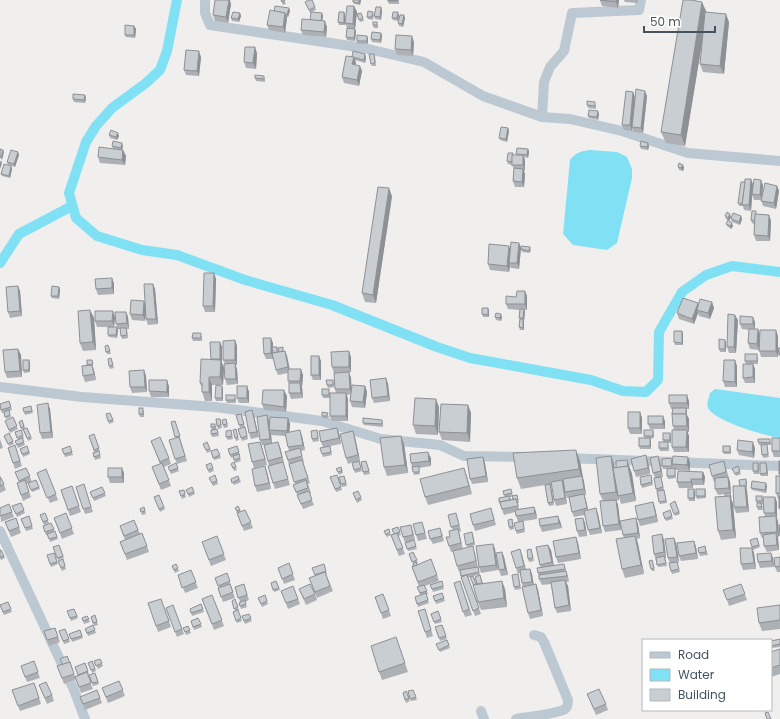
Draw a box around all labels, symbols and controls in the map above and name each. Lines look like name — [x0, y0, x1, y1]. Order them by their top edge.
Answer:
scale bar — [644, 8, 715, 34]
text: 50 m — [650, 13, 681, 30]
legend — [642, 639, 772, 711]
text: Road — [678, 646, 709, 663]
text: Water — [678, 666, 715, 683]
text: Building — [678, 686, 726, 703]

